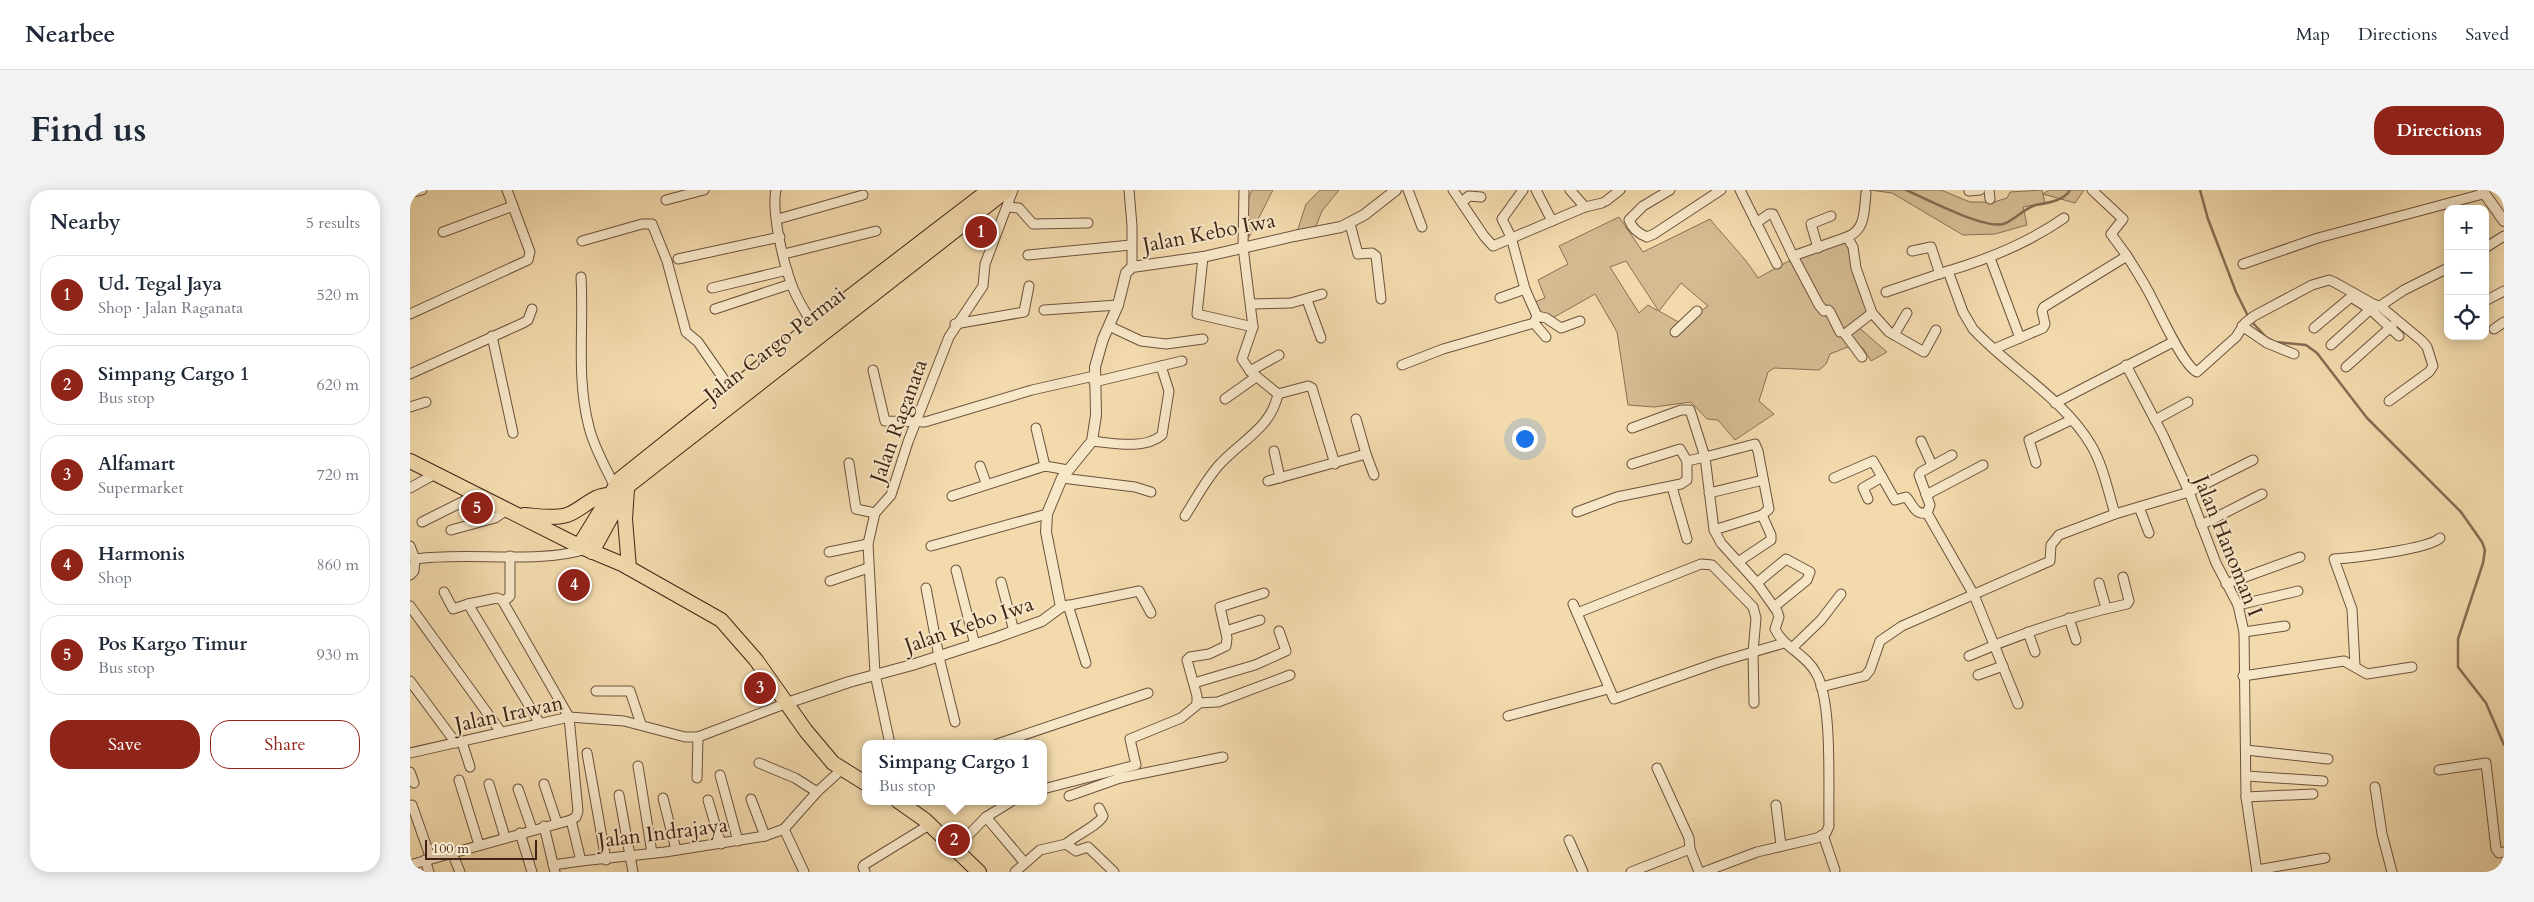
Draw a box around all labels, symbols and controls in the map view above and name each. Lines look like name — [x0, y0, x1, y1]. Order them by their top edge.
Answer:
text: Nearbee — [25, 18, 115, 51]
text: Map — [2296, 22, 2330, 47]
text: Directions — [2358, 22, 2437, 47]
text: Saved — [2465, 22, 2509, 47]
text: Find us — [30, 106, 146, 154]
button: Directions — [2374, 106, 2504, 155]
map controls — [2444, 205, 2489, 340]
button: + — [2444, 205, 2489, 250]
street label: Jalan Kebo Iwa — [1137, 206, 1278, 261]
text: Nearby — [50, 208, 121, 237]
text: 5 results — [306, 212, 360, 234]
pin: 1 — [965, 213, 997, 251]
button: − — [2444, 250, 2489, 295]
text: Ud. Tegal Jaya — [98, 271, 222, 297]
street label: Jalan Cargo Permai — [696, 281, 852, 411]
text: 1 — [63, 284, 71, 306]
text: 520 m — [317, 284, 359, 306]
button: locate — [2444, 295, 2489, 340]
text: Shop · Jalan Raganata — [98, 297, 243, 319]
street label: Jalan Raganata — [862, 355, 935, 490]
text: Simpang Cargo 1 — [98, 361, 249, 387]
text: 2 — [63, 374, 71, 396]
text: 620 m — [317, 374, 359, 396]
text: Bus stop — [98, 387, 155, 409]
your location — [1512, 426, 1538, 452]
text: Alfamart — [98, 451, 175, 477]
text: 3 — [63, 464, 71, 486]
text: 720 m — [317, 464, 359, 486]
street label: Jalan Hanoman I — [2185, 468, 2269, 621]
text: Supermarket — [98, 477, 184, 499]
pin: 5 — [461, 489, 493, 527]
text: Harmonis — [98, 541, 185, 567]
text: 4 — [63, 554, 71, 576]
text: 860 m — [317, 554, 359, 576]
pin: 4 — [558, 566, 590, 604]
text: Shop — [98, 567, 132, 589]
street label: Jalan Kebo Iwa — [898, 589, 1037, 662]
text: Pos Kargo Timur — [98, 631, 247, 657]
text: 5 — [63, 644, 71, 666]
text: 930 m — [317, 644, 359, 666]
text: Bus stop — [98, 657, 155, 679]
pin: 3 — [744, 669, 776, 707]
street label: Jalan Irawan — [449, 688, 566, 740]
button: Save — [50, 720, 200, 769]
button: Share — [210, 720, 360, 769]
popup — [862, 740, 1047, 805]
text: Simpang Cargo 1 — [879, 749, 1030, 775]
text: Bus stop — [879, 775, 936, 797]
street label: Jalan Indrajaya — [594, 811, 729, 856]
pin: 2 — [938, 821, 970, 859]
scale bar — [425, 837, 538, 860]
text: 100 m — [432, 839, 469, 858]

